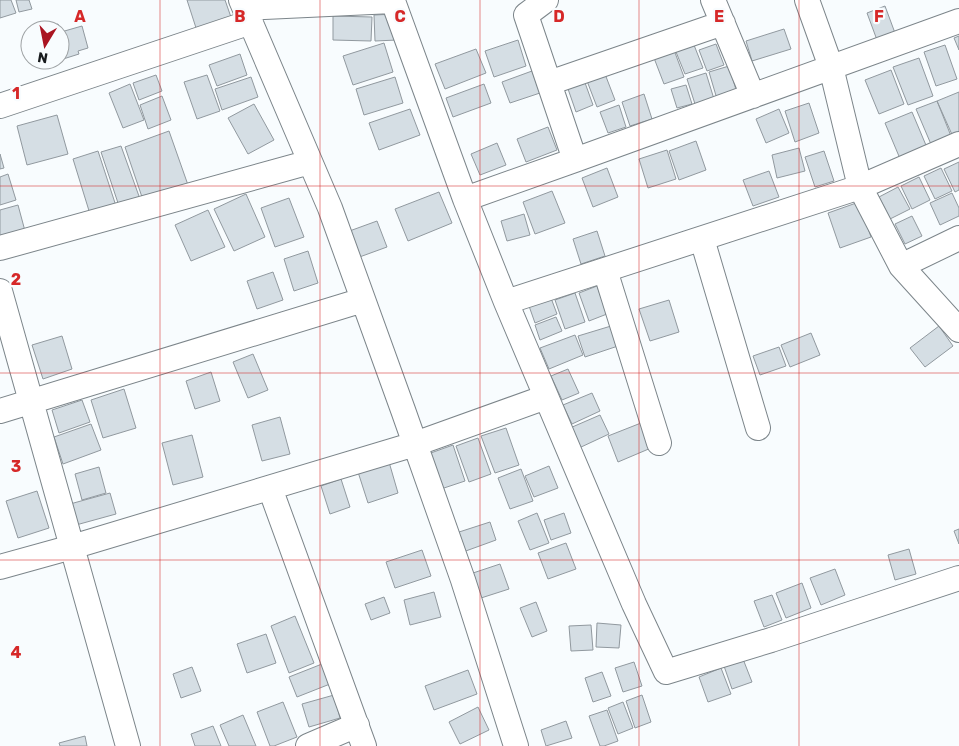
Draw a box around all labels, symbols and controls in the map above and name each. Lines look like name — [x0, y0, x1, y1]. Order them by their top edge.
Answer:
text: A — [74, 7, 86, 26]
text: B — [234, 7, 246, 26]
text: C — [394, 7, 406, 26]
text: D — [553, 7, 565, 26]
text: E — [714, 7, 724, 26]
text: F — [874, 7, 884, 26]
north arrow — [20, 20, 70, 70]
text: N — [36, 48, 49, 67]
text: 1 — [12, 84, 20, 103]
text: 2 — [11, 270, 21, 289]
text: 3 — [11, 457, 21, 476]
text: 4 — [11, 643, 22, 662]

